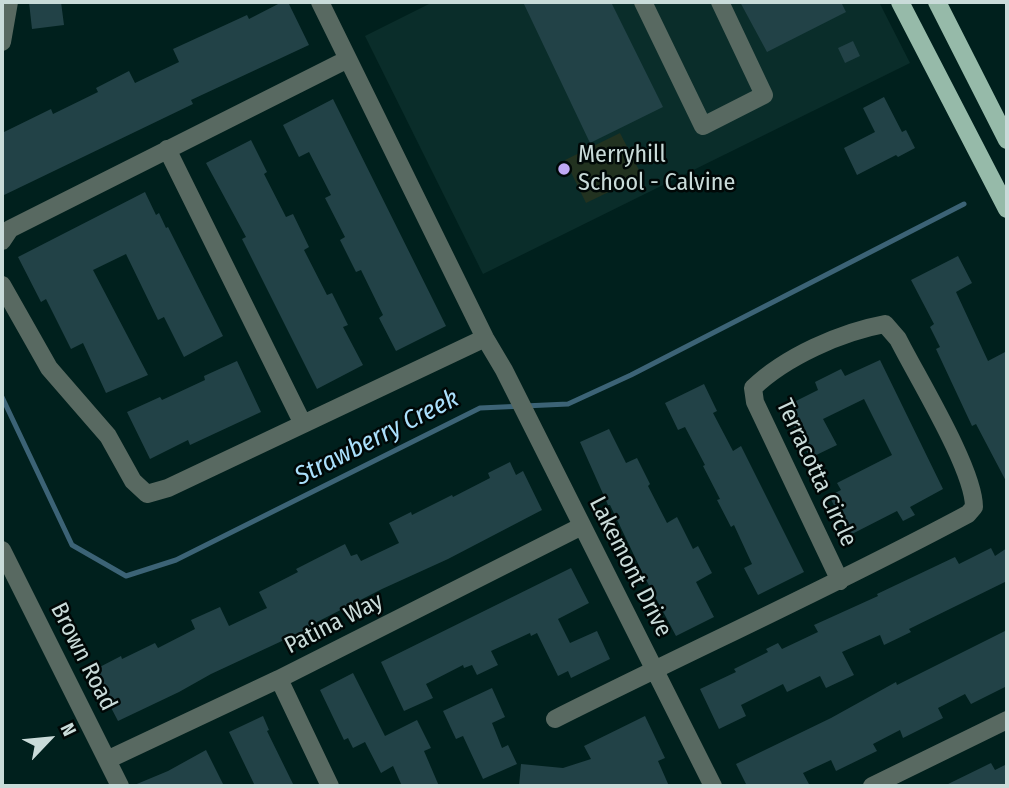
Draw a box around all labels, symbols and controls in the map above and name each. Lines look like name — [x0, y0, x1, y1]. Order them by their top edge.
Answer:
place label: Merryhill School - Calvine — [578, 141, 735, 197]
marker: Merryhill School - Calvine — [556, 161, 572, 177]
water label: Strawberry Creek — [290, 383, 464, 493]
street label: Terracotta Circle — [769, 395, 863, 551]
street label: Lakemont Drive — [582, 492, 678, 642]
street label: Patina Way — [280, 587, 388, 661]
street label: Brown Road — [44, 598, 122, 716]
north arrow — [14, 704, 84, 774]
text: N — [55, 719, 81, 740]

